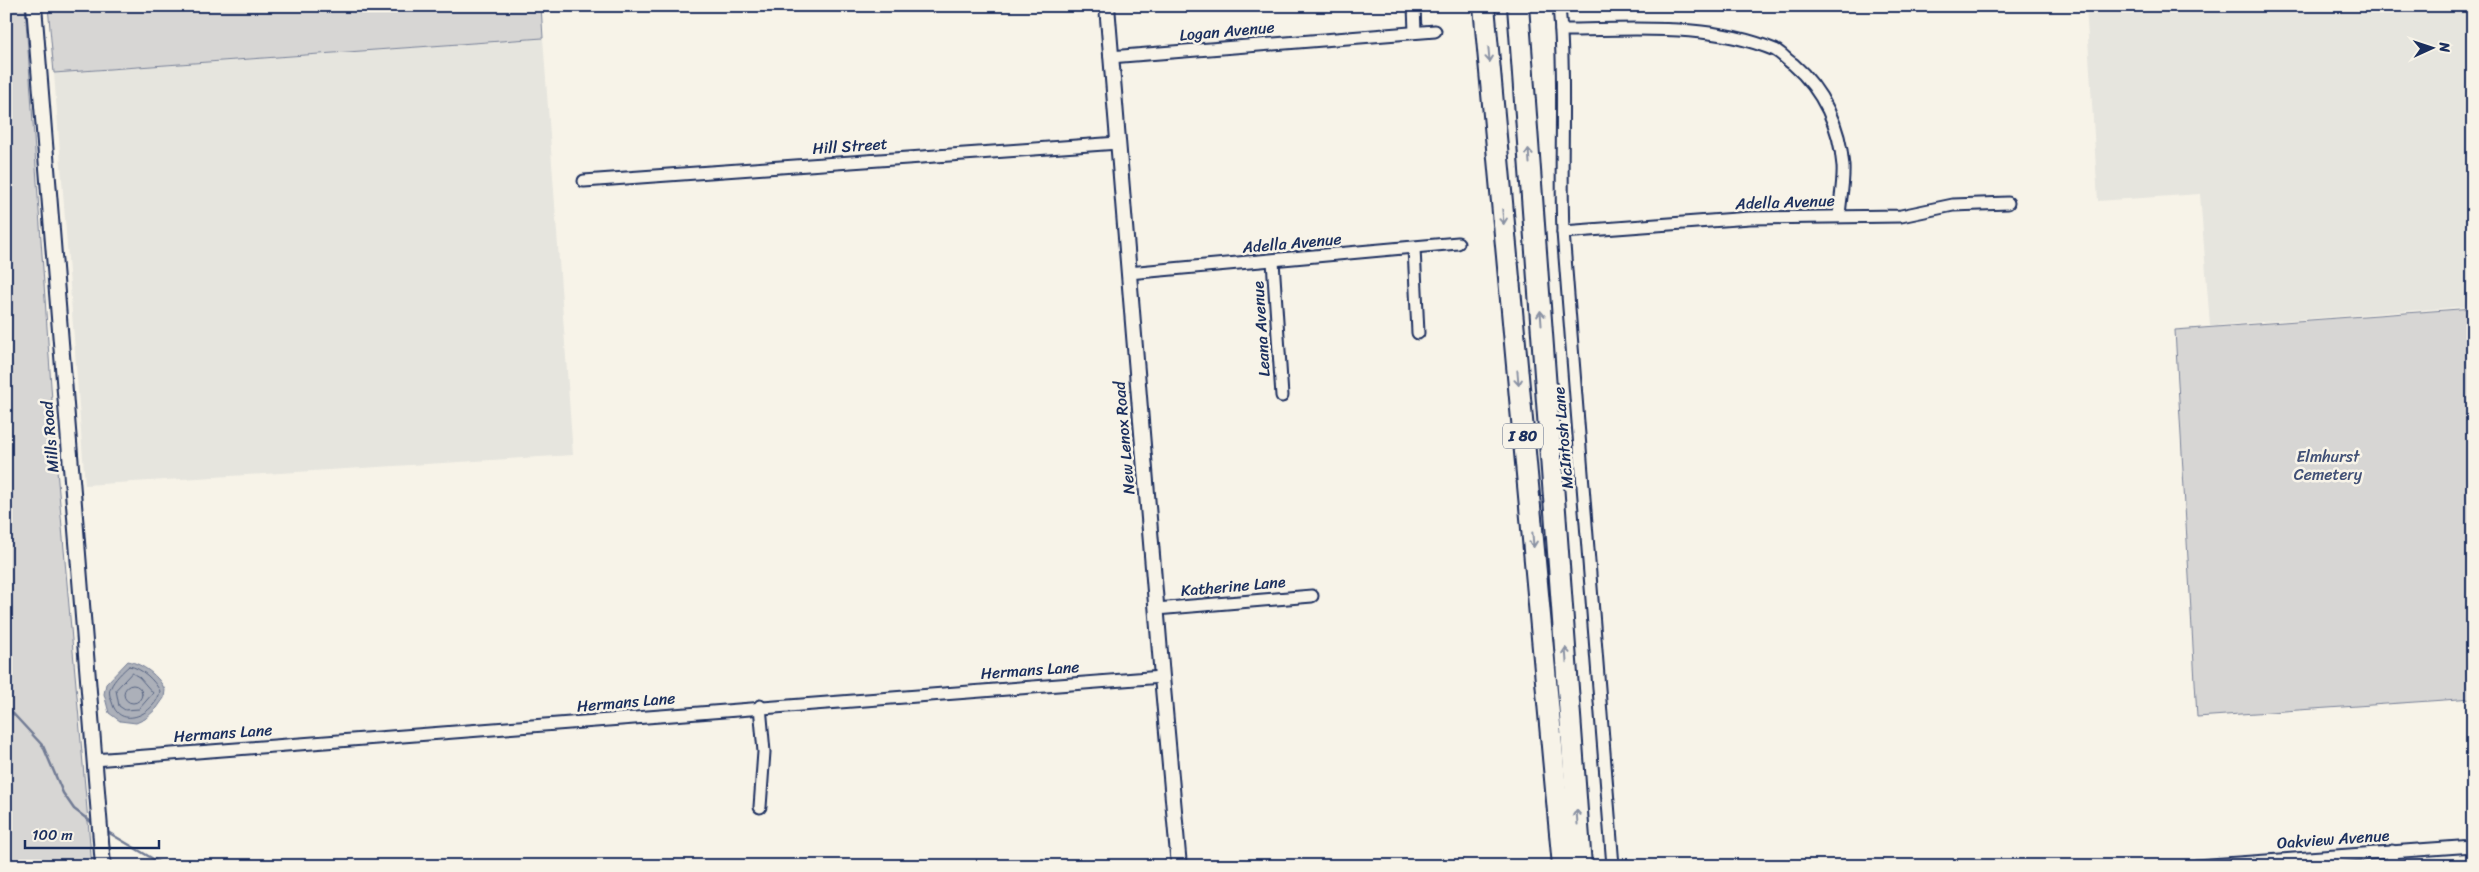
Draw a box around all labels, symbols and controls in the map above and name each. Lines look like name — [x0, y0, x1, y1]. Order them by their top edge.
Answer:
street label: Logan Avenue — [1178, 12, 1276, 50]
north arrow — [2406, 22, 2456, 72]
text: N — [2432, 41, 2457, 53]
one-way arrow — [1484, 47, 1493, 63]
street label: Hill Street — [811, 129, 889, 163]
one-way arrow — [1525, 149, 1534, 165]
street label: Adella Avenue — [1734, 186, 1835, 218]
one-way arrow — [1499, 208, 1508, 224]
street label: Adella Avenue — [1240, 224, 1343, 262]
street label: Leana Avenue — [1243, 280, 1279, 378]
one-way arrow — [1536, 311, 1546, 327]
one-way arrow — [1513, 370, 1523, 386]
street label: New Lenox Road — [1104, 379, 1143, 496]
street label: McIntosh Lane — [1544, 385, 1582, 490]
street label: Mills Road — [32, 399, 68, 474]
road number: I 80 — [1503, 424, 1543, 448]
park label: Elmhurst Cemetery — [2294, 442, 2363, 489]
one-way arrow — [1528, 532, 1538, 548]
street label: Katherine Lane — [1179, 567, 1287, 605]
one-way arrow — [1561, 647, 1570, 663]
street label: Hermans Lane — [980, 652, 1080, 688]
street label: Hermans Lane — [575, 683, 677, 721]
street label: Hermans Lane — [173, 715, 273, 751]
one-way arrow — [1573, 809, 1582, 825]
scale bar — [25, 817, 159, 849]
street label: Oakview Avenue — [2276, 821, 2391, 857]
text: 100 m — [32, 822, 73, 848]

